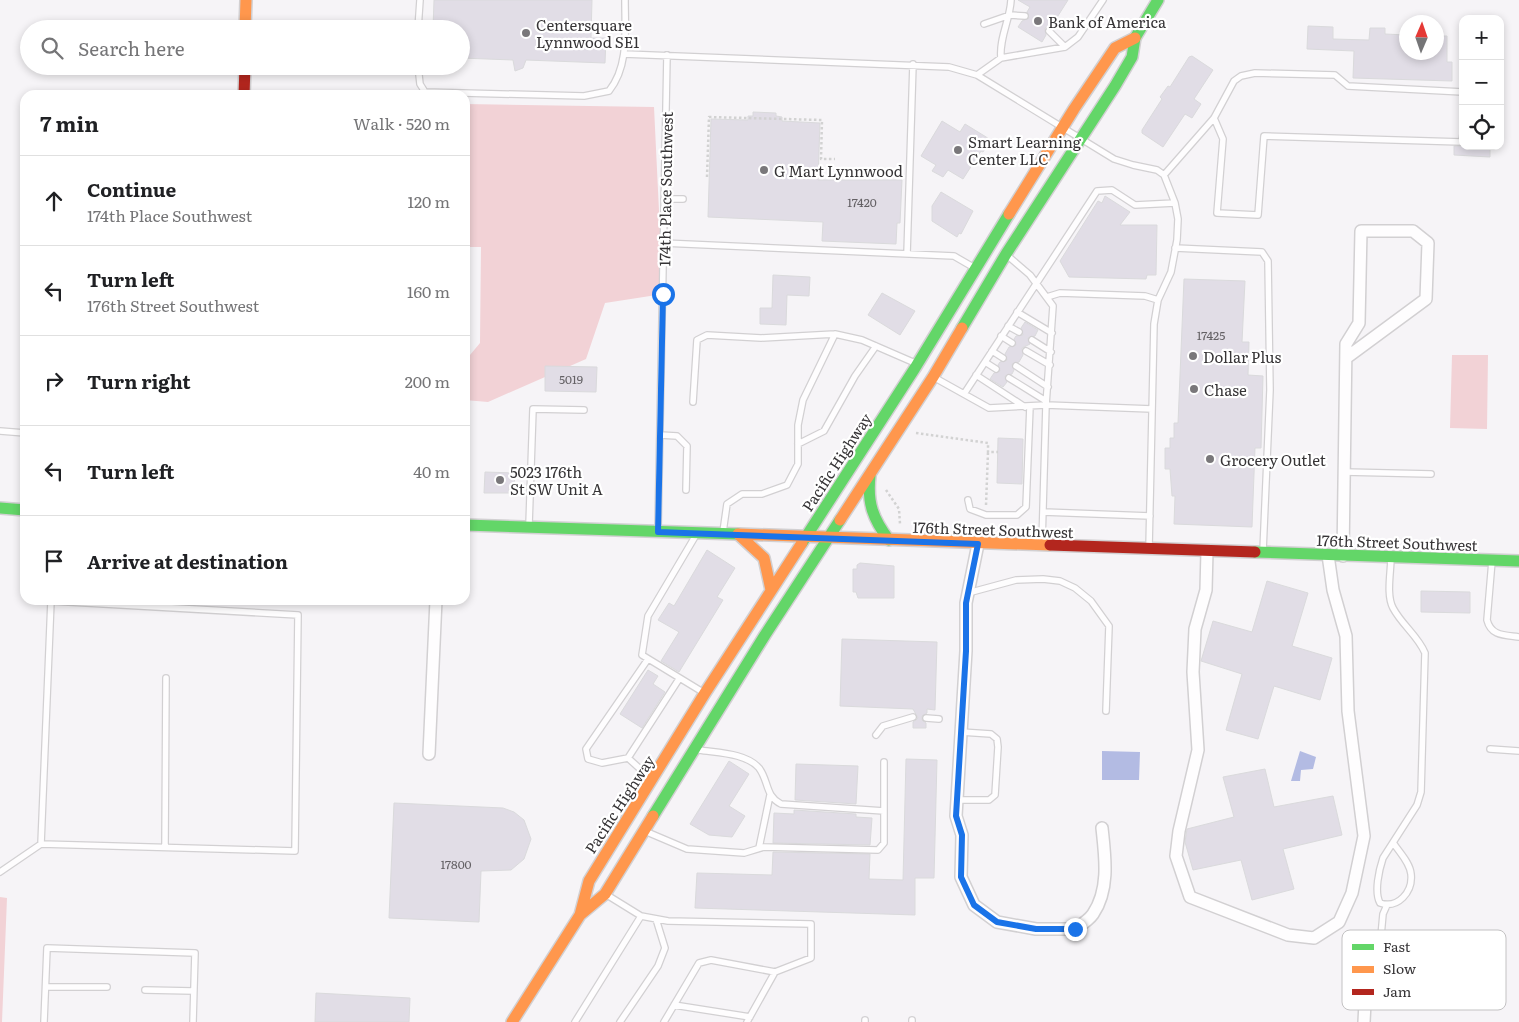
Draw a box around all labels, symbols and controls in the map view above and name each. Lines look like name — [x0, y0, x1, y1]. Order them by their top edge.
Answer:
place label: Bank of America — [1048, 10, 1167, 33]
place label: Centersquare Lynnwood SE1 — [536, 13, 639, 53]
marker: Bank of America — [1032, 15, 1044, 27]
north arrow — [1399, 15, 1444, 60]
map controls — [1459, 15, 1504, 150]
button: + — [1459, 15, 1504, 60]
search box — [20, 20, 470, 75]
marker: Centersquare Lynnwood SE1 — [520, 27, 532, 39]
icon: search — [38, 34, 66, 62]
text: Search here — [78, 34, 185, 62]
button: − — [1459, 60, 1504, 105]
button: locate — [1459, 105, 1504, 150]
text: 7 min — [40, 107, 99, 138]
text: Walk · 520 m — [353, 111, 450, 135]
street label: 174th Place Southwest — [652, 111, 678, 267]
place label: Smart Learning Center LLC — [968, 130, 1082, 170]
marker: Smart Learning Center LLC — [952, 144, 964, 156]
place label: G Mart Lynnwood — [774, 159, 903, 182]
marker: G Mart Lynnwood — [758, 164, 770, 176]
text: Continue — [87, 175, 176, 203]
icon: ahead — [40, 187, 68, 215]
text: 120 m — [407, 189, 450, 213]
house number: 17420 — [847, 193, 877, 211]
text: 174th Place Southwest — [87, 203, 252, 227]
text: Turn left — [87, 265, 174, 293]
icon: left — [40, 277, 68, 305]
text: 160 m — [407, 279, 450, 303]
route start — [652, 283, 675, 306]
text: 176th Street Southwest — [87, 293, 259, 317]
house number: 17425 — [1197, 326, 1225, 344]
place label: Dollar Plus — [1203, 345, 1281, 368]
marker: Dollar Plus — [1187, 350, 1199, 362]
icon: right — [40, 367, 68, 395]
text: Turn right — [87, 367, 191, 395]
text: 200 m — [405, 369, 450, 393]
house number: 5019 — [559, 370, 583, 388]
place label: Chase — [1204, 378, 1247, 401]
marker: Chase — [1188, 383, 1200, 395]
street label: Pacific Highway — [795, 408, 877, 516]
place label: Grocery Outlet — [1220, 448, 1326, 471]
marker: Grocery Outlet — [1204, 453, 1216, 465]
icon: left — [40, 457, 68, 485]
text: Turn left — [87, 457, 174, 485]
text: 40 m — [413, 459, 450, 483]
place label: 5023 176th St SW Unit A — [510, 460, 603, 500]
marker: 5023 176th St SW Unit A — [494, 474, 506, 486]
street label: 176th Street Southwest — [912, 515, 1074, 543]
street label: 176th Street Southwest — [1316, 528, 1478, 556]
icon: arrive — [40, 547, 68, 575]
text: Arrive at destination — [87, 547, 288, 575]
street label: Pacific Highway — [578, 750, 660, 858]
house number: 17800 — [440, 855, 472, 873]
route end — [1064, 918, 1087, 941]
legend — [1342, 930, 1506, 1010]
text: Fast — [1383, 936, 1411, 956]
text: Slow — [1383, 958, 1416, 978]
text: Jam — [1383, 981, 1412, 1001]

